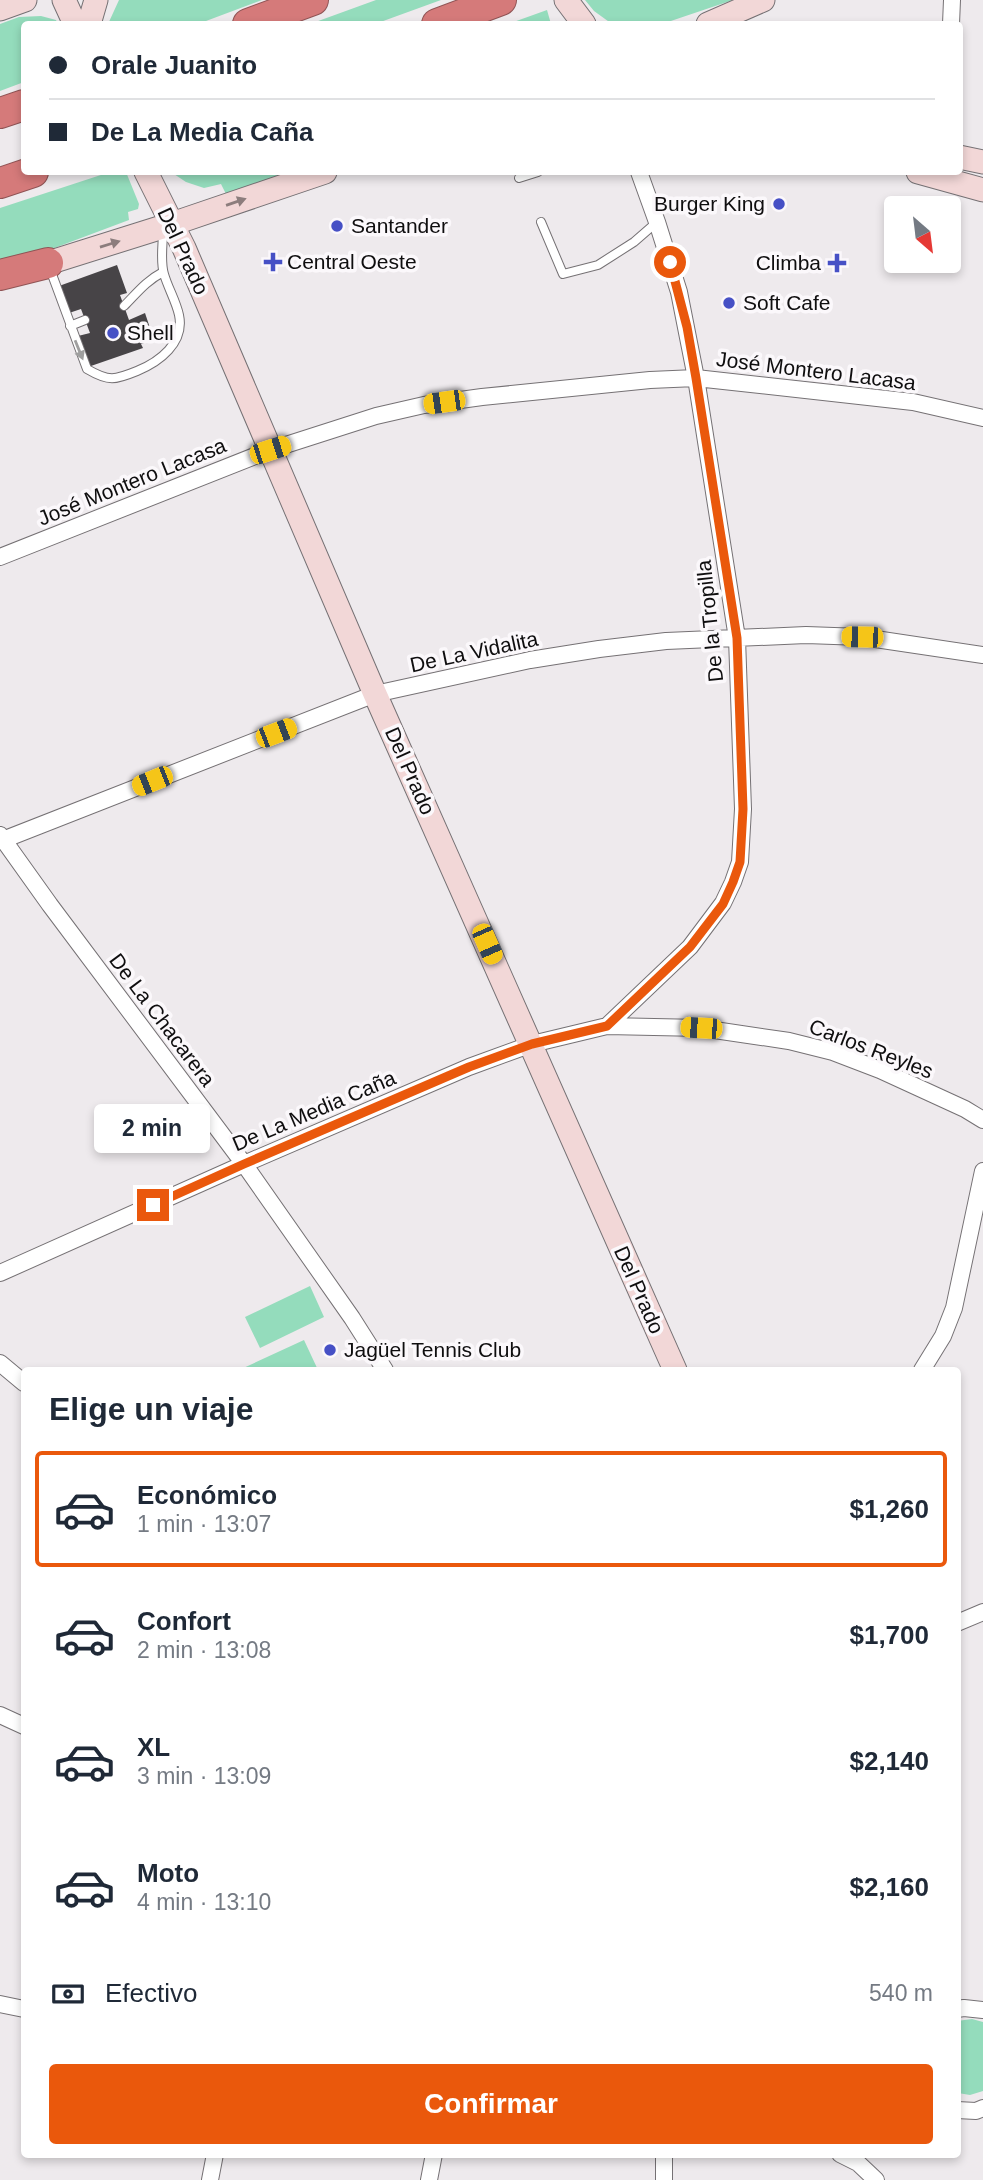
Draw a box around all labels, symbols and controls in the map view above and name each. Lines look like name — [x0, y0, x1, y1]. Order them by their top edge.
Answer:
text: Orale Juanito — [91, 50, 257, 80]
text: De La Media Caña — [91, 117, 314, 147]
place label: Burger King — [654, 192, 765, 215]
one-way arrow — [226, 196, 247, 207]
marker: Burger King — [771, 196, 787, 212]
north arrow — [884, 196, 961, 273]
map controls — [884, 196, 961, 273]
street label: Del Prado — [153, 204, 214, 298]
place label: Santander — [351, 214, 448, 237]
marker: Santander — [329, 218, 345, 234]
one-way arrow — [99, 238, 120, 249]
route start — [654, 246, 686, 278]
place label: Central Oeste — [287, 250, 417, 273]
place label: Climba — [756, 251, 821, 274]
marker: Climba — [827, 253, 847, 273]
marker: Central Oeste — [265, 254, 281, 270]
place label: Soft Cafe — [743, 291, 831, 314]
marker: Soft Cafe — [721, 295, 737, 311]
place label: Shell — [127, 321, 174, 344]
marker: Shell — [105, 325, 121, 341]
one-way arrow — [74, 340, 85, 361]
street label: José Montero Lacasa — [715, 347, 917, 394]
car — [422, 389, 467, 415]
street label: José Montero Lacasa — [34, 433, 229, 530]
car — [247, 434, 294, 466]
street label: De la Tropilla — [692, 559, 727, 683]
car — [841, 626, 884, 648]
street label: De La Vidalita — [408, 627, 540, 676]
car — [253, 716, 300, 750]
street label: Del Prado — [381, 723, 440, 818]
car — [129, 763, 176, 799]
car — [469, 921, 506, 967]
street label: De La Chacarera — [105, 949, 220, 1091]
street label: Carlos Reyles — [806, 1014, 936, 1083]
car — [680, 1016, 723, 1040]
street label: De La Media Caña — [229, 1066, 399, 1155]
callout: 2 min — [95, 1104, 211, 1152]
text: 2 min — [122, 1115, 182, 1141]
route end — [137, 1189, 169, 1221]
street label: Del Prado — [610, 1242, 669, 1337]
place label: Jagüel Tennis Club — [344, 1338, 521, 1361]
marker: Jagüel Tennis Club — [322, 1342, 338, 1358]
text: Elige un viaje — [49, 1391, 254, 1427]
icon: car — [53, 1478, 116, 1541]
text: Económico — [137, 1480, 277, 1510]
text: $1,260 — [849, 1494, 929, 1524]
text: 1 min · 13:07 — [137, 1511, 271, 1537]
icon: car — [53, 1604, 116, 1667]
text: Confort — [137, 1606, 231, 1636]
text: $1,700 — [849, 1620, 929, 1650]
text: 2 min · 13:08 — [137, 1637, 271, 1663]
icon: car — [53, 1730, 116, 1793]
text: XL — [137, 1732, 170, 1762]
text: $2,140 — [849, 1746, 929, 1776]
text: 3 min · 13:09 — [137, 1763, 271, 1789]
icon: car — [53, 1856, 116, 1919]
text: Moto — [137, 1858, 199, 1888]
text: $2,160 — [849, 1872, 929, 1902]
text: 4 min · 13:10 — [137, 1889, 271, 1915]
icon: cash — [49, 1975, 87, 2013]
text: Efectivo — [105, 1978, 198, 2008]
text: 540 m — [869, 1980, 933, 2006]
button: Confirmar — [49, 2064, 933, 2144]

